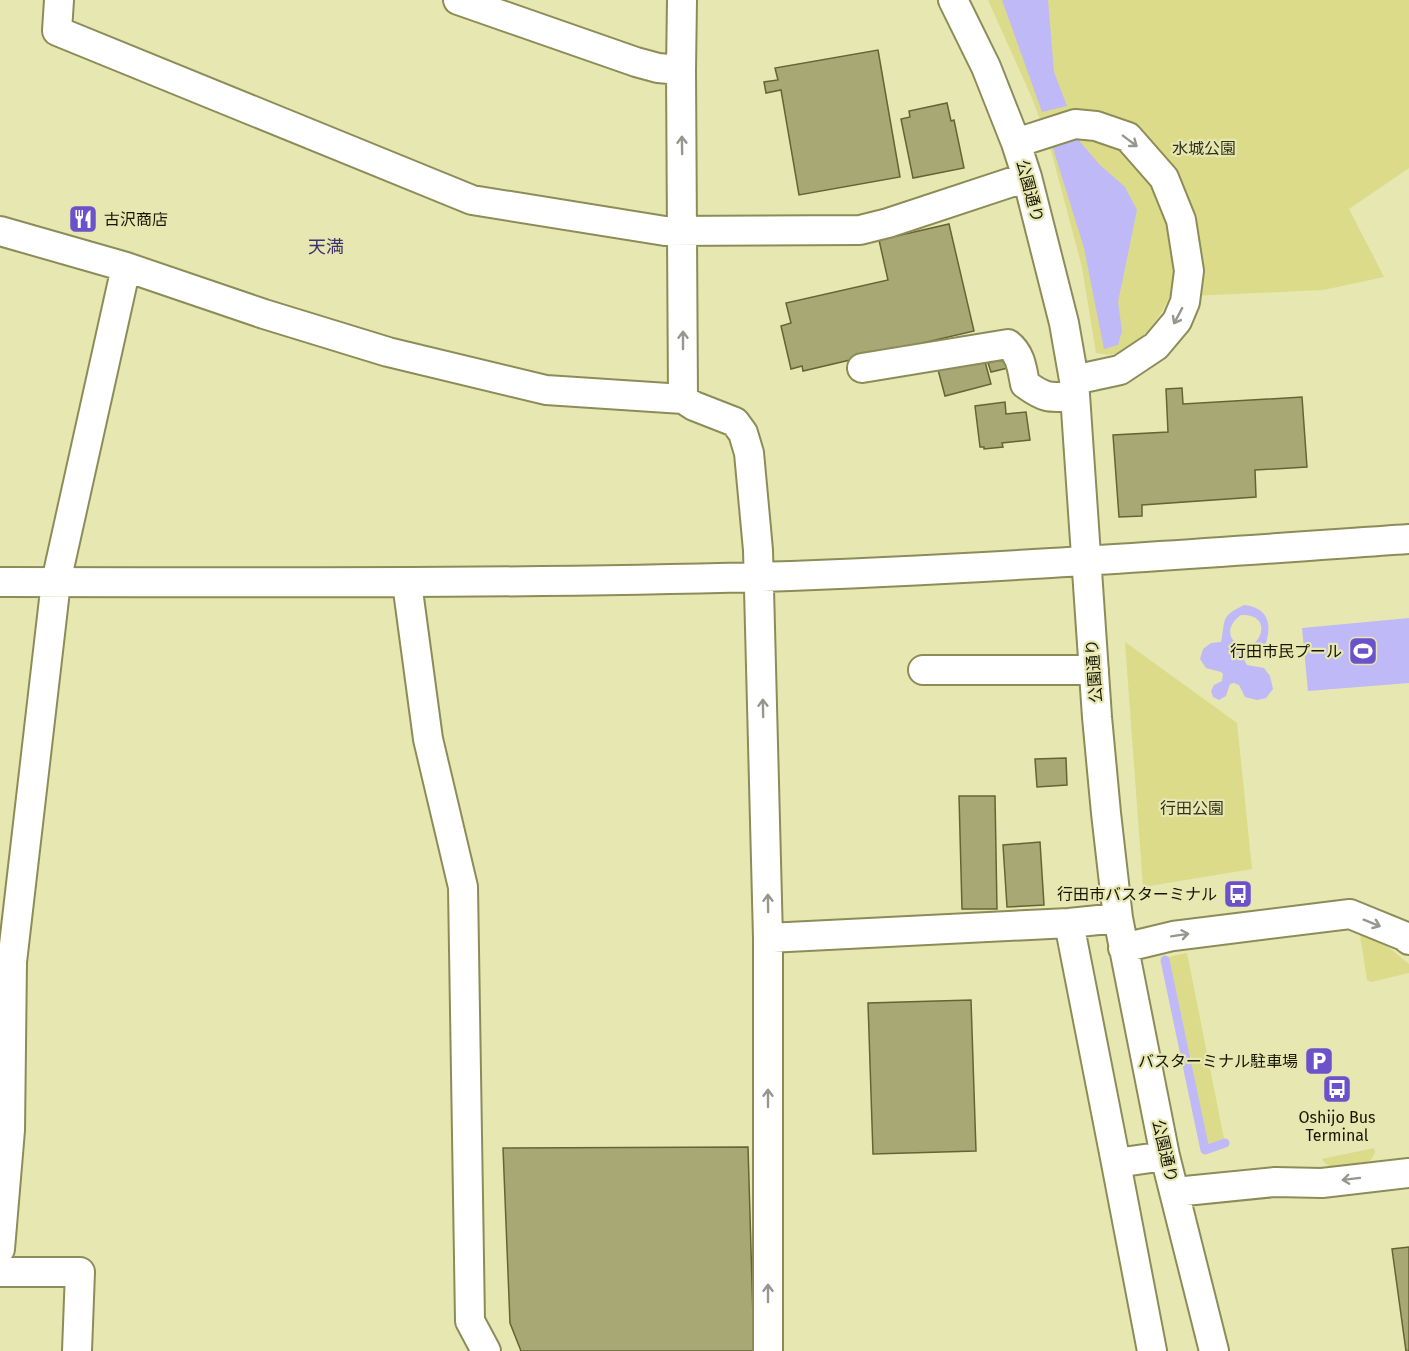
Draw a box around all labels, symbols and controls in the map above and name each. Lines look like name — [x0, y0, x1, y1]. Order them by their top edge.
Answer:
one-way arrow — [1122, 134, 1138, 147]
one-way arrow — [676, 136, 688, 156]
park label: 水城公園 — [1172, 139, 1236, 158]
street label: 公園通り — [1013, 158, 1047, 224]
restaurant icon: 古沢商店 — [67, 203, 99, 235]
place label: 古沢商店 — [104, 210, 168, 229]
district label: 天満 — [308, 236, 344, 258]
one-way arrow — [1172, 307, 1184, 324]
one-way arrow — [677, 331, 689, 351]
sports icon: 行田市民プール — [1347, 635, 1379, 667]
street label: 公園通り — [1082, 638, 1106, 704]
place label: 行田市民プール — [1230, 642, 1342, 661]
one-way arrow — [757, 698, 768, 718]
park label: 行田公園 — [1160, 799, 1224, 818]
bus stop icon: 行田市バスターミナル — [1222, 878, 1254, 910]
place label: 行田市バスターミナル — [1057, 885, 1217, 904]
one-way arrow — [762, 893, 773, 913]
one-way arrow — [1363, 918, 1381, 929]
one-way arrow — [1170, 929, 1190, 940]
parking icon: バスターミナル駐車場 — [1303, 1045, 1335, 1077]
place label: バスターミナル駐車場 — [1138, 1052, 1298, 1071]
bus stop icon: Oshijo Bus Terminal — [1321, 1073, 1353, 1105]
one-way arrow — [762, 1088, 774, 1108]
place label: Oshijo Bus Terminal — [1298, 1108, 1376, 1145]
street label: 公園通り — [1149, 1118, 1181, 1184]
one-way arrow — [1341, 1174, 1361, 1185]
one-way arrow — [762, 1283, 774, 1303]

